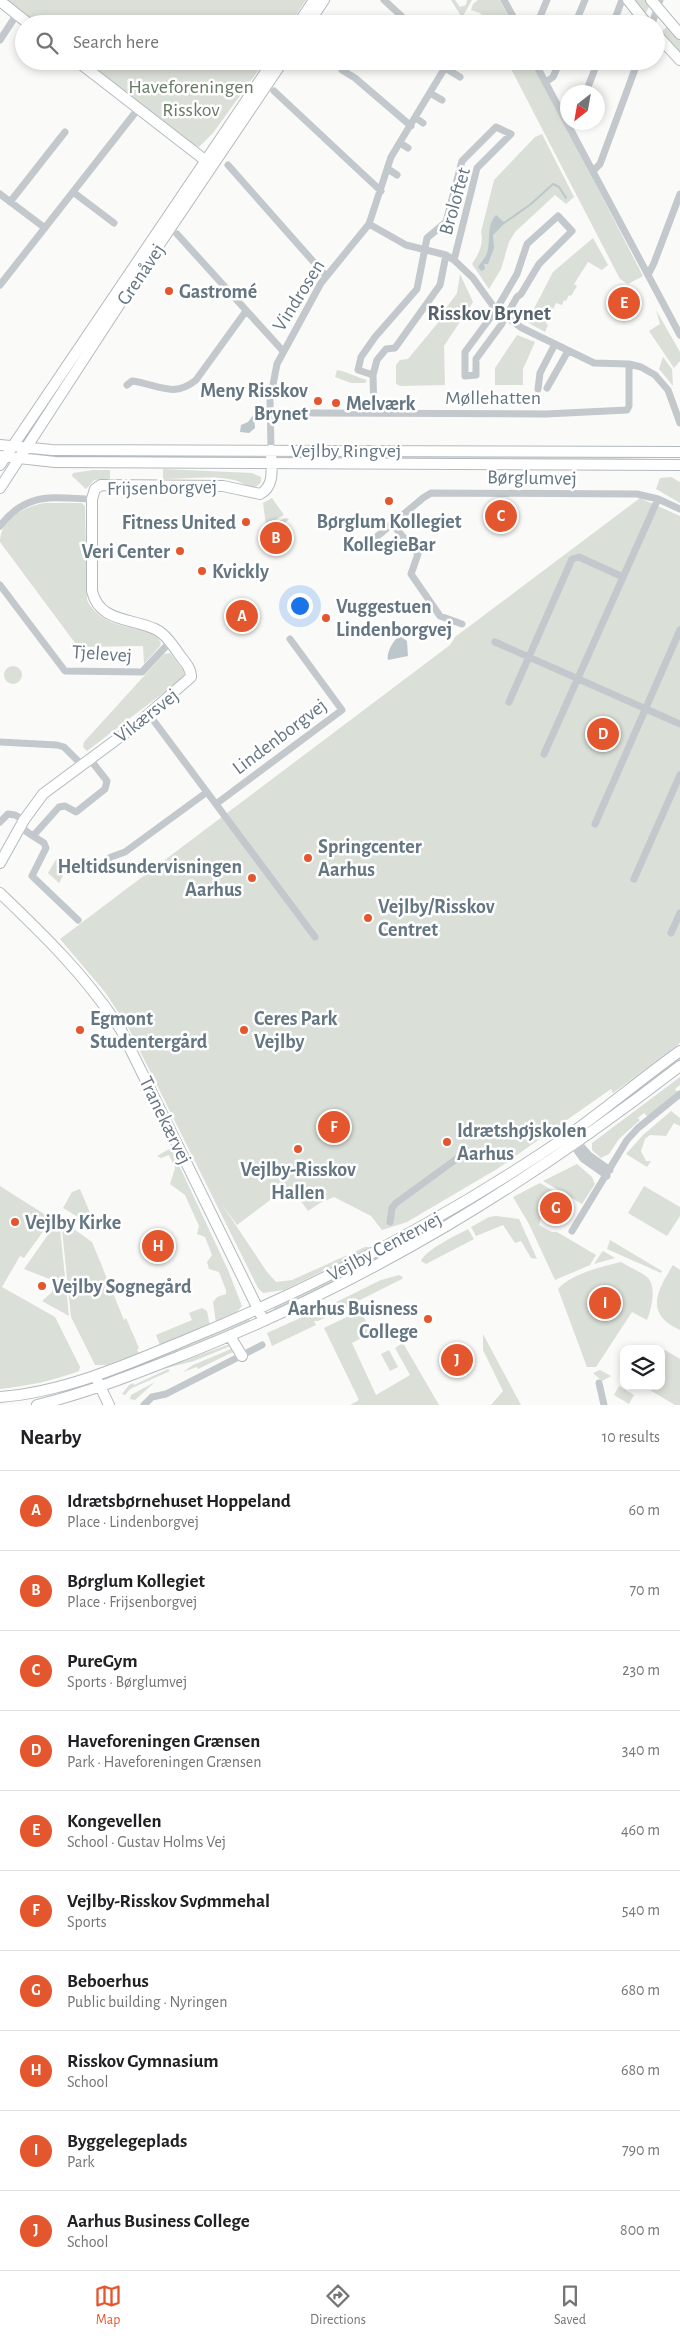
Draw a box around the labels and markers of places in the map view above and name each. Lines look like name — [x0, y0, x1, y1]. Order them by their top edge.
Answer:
place label: Gastromé — [179, 282, 257, 302]
pin: E — [608, 284, 640, 322]
marker: Gastromé — [163, 285, 175, 297]
place label: Meny Risskov Brynet — [200, 381, 308, 424]
place label: Melværk — [346, 394, 416, 414]
marker: Meny Risskov Brynet — [312, 395, 324, 407]
marker: Melværk — [330, 397, 342, 409]
marker: Børglum Kollegiet KollegieBar — [383, 495, 395, 507]
pin: C — [485, 497, 517, 535]
place label: Børglum Kollegiet KollegieBar — [316, 512, 462, 555]
place label: Fitness United — [122, 513, 236, 533]
marker: Fitness United — [240, 516, 252, 528]
pin: B — [260, 519, 292, 557]
place label: Veri Center — [82, 542, 170, 562]
marker: Veri Center — [174, 545, 186, 557]
place label: Kvickly — [212, 562, 269, 582]
marker: Kvickly — [196, 565, 208, 577]
pin: A — [226, 597, 258, 635]
place label: Vuggestuen Lindenborgvej — [336, 597, 452, 640]
marker: Vuggestuen Lindenborgvej — [320, 612, 332, 624]
pin: D — [587, 715, 619, 753]
place label: Springcenter Aarhus — [318, 837, 422, 880]
marker: Springcenter Aarhus — [302, 852, 314, 864]
place label: Heltidsundervisningen Aarhus — [58, 857, 242, 900]
marker: Heltidsundervisningen Aarhus — [246, 872, 258, 884]
place label: Vejlby/Risskov Centret — [378, 897, 495, 940]
marker: Vejlby/Risskov Centret — [362, 912, 374, 924]
place label: Egmont Studentergård — [90, 1009, 208, 1052]
place label: Ceres Park Vejlby — [254, 1009, 337, 1052]
marker: Egmont Studentergård — [74, 1024, 86, 1036]
marker: Ceres Park Vejlby — [238, 1024, 250, 1036]
pin: F — [318, 1108, 350, 1146]
place label: Idrætshøjskolen Aarhus — [457, 1121, 587, 1164]
marker: Idrætshøjskolen Aarhus — [441, 1136, 453, 1148]
marker: Vejlby-Risskov Hallen — [292, 1143, 304, 1155]
place label: Vejlby-Risskov Hallen — [240, 1160, 356, 1203]
pin: G — [540, 1189, 572, 1227]
place label: Vejlby Kirke — [25, 1213, 121, 1233]
marker: Vejlby Kirke — [9, 1216, 21, 1228]
pin: H — [142, 1227, 174, 1265]
place label: Vejlby Sognegård — [52, 1277, 192, 1297]
marker: Vejlby Sognegård — [36, 1280, 48, 1292]
pin: I — [589, 1284, 621, 1322]
place label: Aarhus Buisness College — [288, 1299, 418, 1342]
marker: Aarhus Buisness College — [422, 1313, 434, 1325]
pin: J — [441, 1341, 473, 1379]

